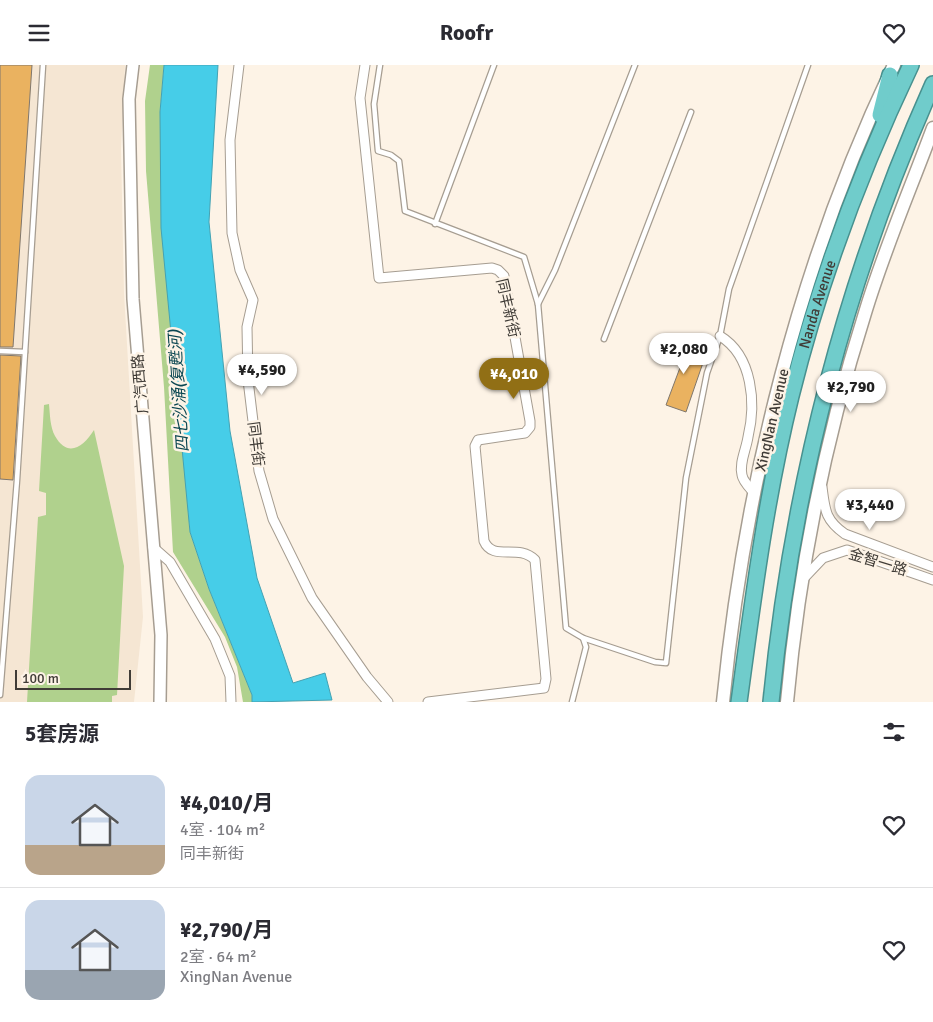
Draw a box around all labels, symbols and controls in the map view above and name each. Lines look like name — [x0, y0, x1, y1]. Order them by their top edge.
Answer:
icon: menu — [25, 19, 53, 47]
text: Roofr — [440, 19, 493, 46]
icon: heart — [880, 19, 908, 47]
street label: Nanda Avenue — [795, 258, 840, 351]
street label: 同丰新街 — [492, 277, 524, 339]
water label: 四七沙涌(复甦河) — [165, 328, 193, 453]
pin: ¥2,080 — [643, 333, 725, 375]
text: ¥2,080 — [660, 339, 708, 359]
street label: 广汽西路 — [128, 353, 152, 415]
pin: ¥4,590 — [221, 353, 303, 396]
pin: ¥4,010 — [473, 357, 555, 400]
text: ¥4,590 — [238, 360, 286, 380]
text: ¥4,010 — [490, 364, 538, 384]
street label: XingNan Avenue — [751, 367, 793, 473]
pin: ¥2,790 — [810, 371, 892, 413]
text: ¥2,790 — [827, 377, 875, 397]
street label: 同丰街 — [244, 421, 268, 467]
pin: ¥3,440 — [829, 489, 911, 531]
text: ¥3,440 — [846, 495, 894, 515]
street label: 金智一路 — [847, 545, 909, 579]
scale bar — [15, 667, 131, 690]
text: 100 m — [22, 670, 59, 687]
icon: filters — [880, 718, 908, 746]
text: 5套房源 — [25, 721, 99, 747]
text: ¥4,010/月 — [180, 790, 273, 816]
icon: home — [65, 795, 125, 855]
icon: heart — [880, 811, 908, 839]
text: 4室 · 104 m² — [180, 820, 265, 840]
text: 同丰新街 — [180, 844, 244, 864]
text: ¥2,790/月 — [180, 917, 273, 943]
icon: home — [65, 920, 125, 980]
icon: heart — [880, 936, 908, 964]
text: 2室 · 64 m² — [180, 947, 257, 967]
text: XingNan Avenue — [180, 967, 292, 987]

